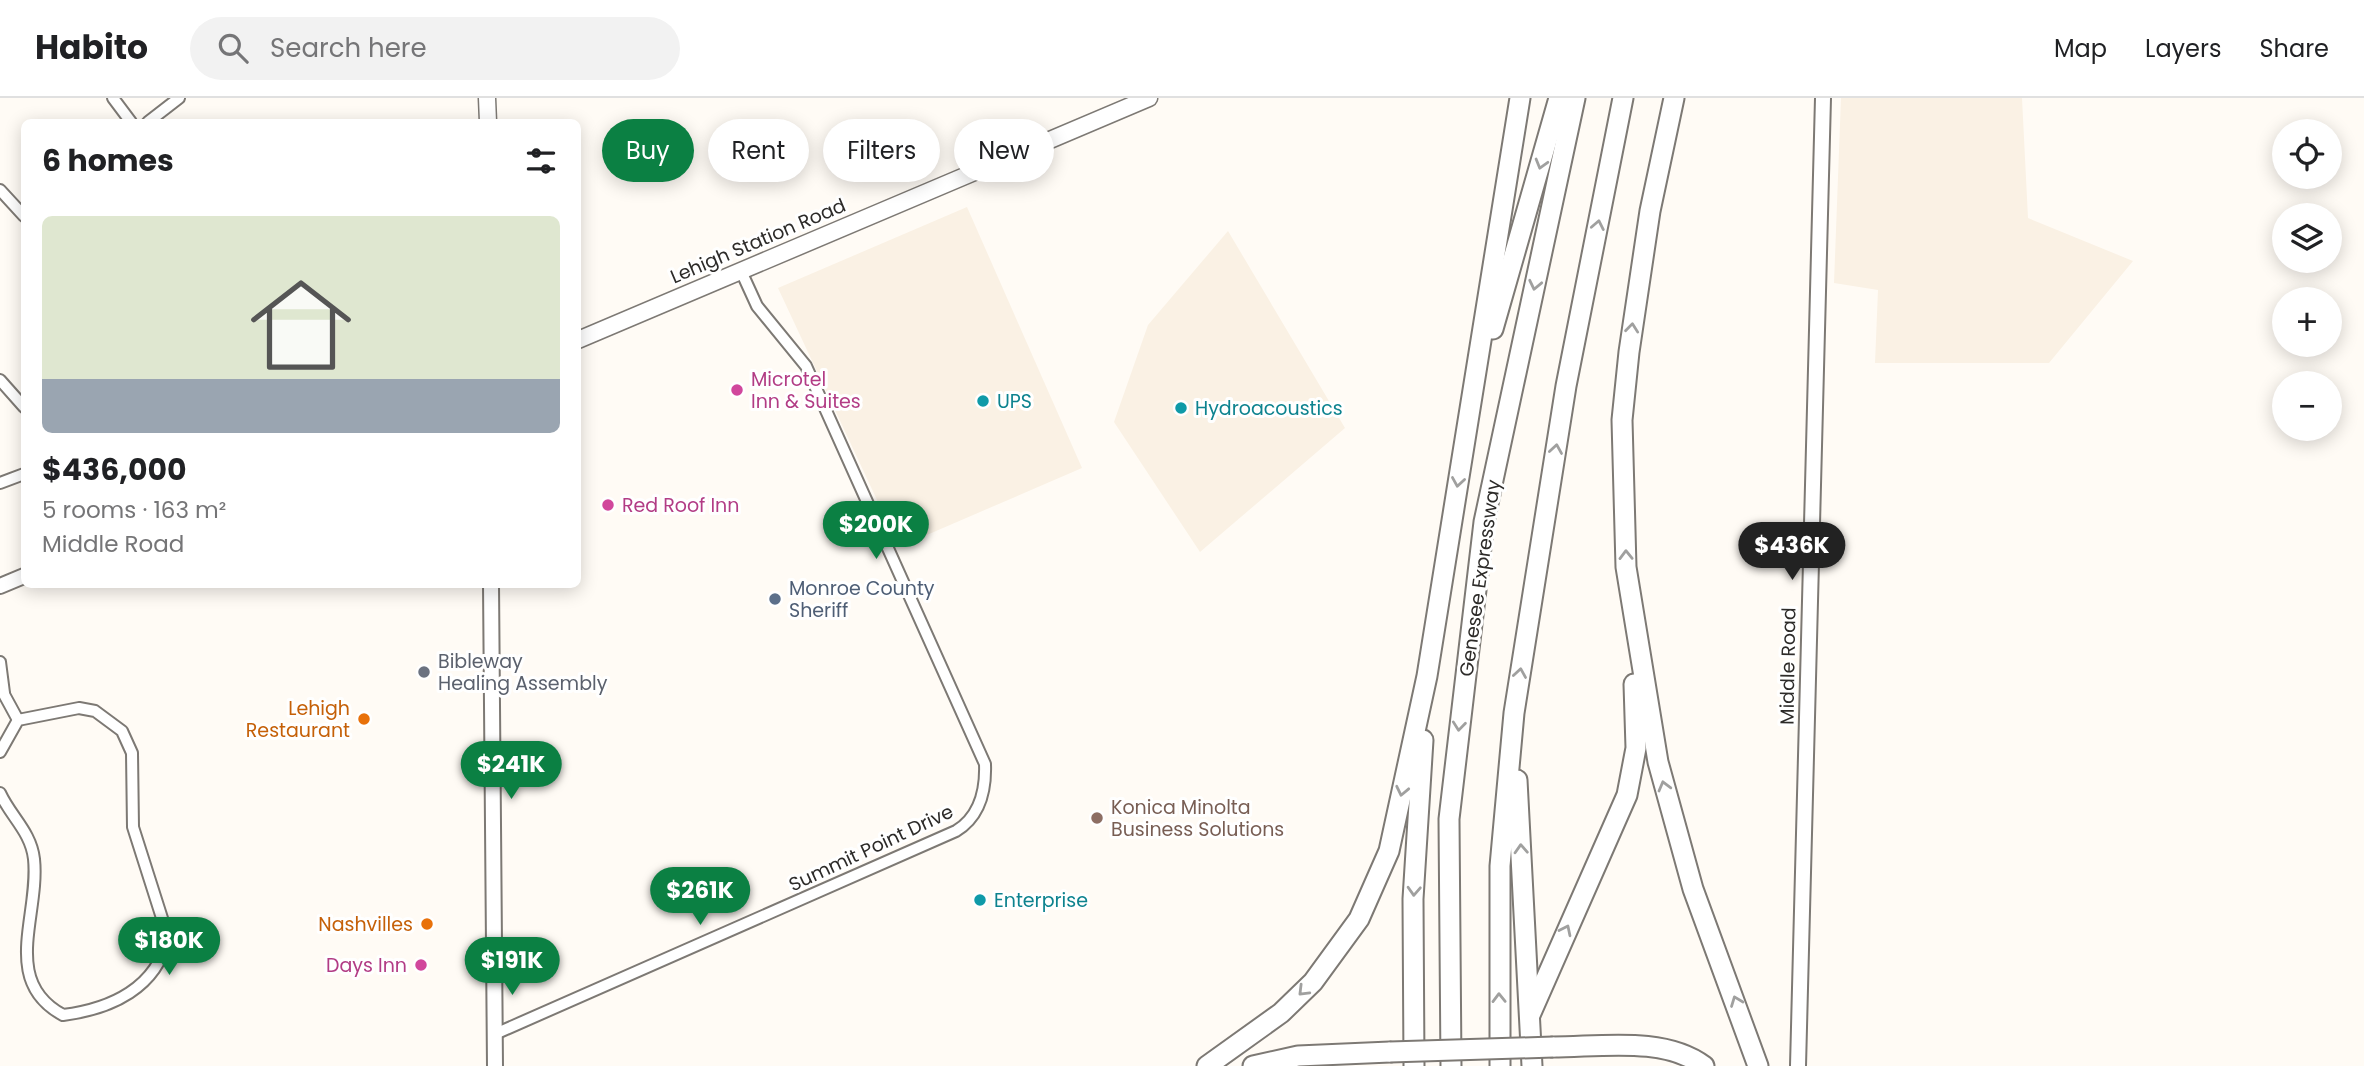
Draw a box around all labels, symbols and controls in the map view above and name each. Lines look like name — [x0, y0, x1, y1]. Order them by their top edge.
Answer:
search box — [190, 17, 680, 80]
text: Habito — [35, 24, 148, 71]
icon: search — [214, 29, 252, 67]
text: Search here — [270, 30, 427, 66]
text: Map — [2054, 32, 2107, 65]
text: Layers — [2145, 32, 2221, 65]
text: Share — [2259, 32, 2329, 65]
chip: Buy — [602, 119, 694, 182]
chip: Rent — [708, 119, 809, 182]
chip: Filters — [823, 119, 940, 182]
chip: New — [954, 119, 1054, 182]
map controls — [2272, 119, 2342, 441]
button: locate — [2272, 119, 2342, 189]
text: 6 homes — [42, 139, 174, 182]
icon: filters — [522, 142, 560, 180]
one-way arrow — [1534, 157, 1549, 169]
street label: Lehigh Station Road — [666, 192, 850, 290]
button: layers — [2272, 203, 2342, 273]
one-way arrow — [1590, 219, 1605, 231]
icon: home — [238, 262, 364, 388]
one-way arrow — [1529, 279, 1544, 291]
button: + — [2272, 287, 2342, 357]
one-way arrow — [1624, 322, 1639, 334]
place label: Microtel Inn & Suites — [751, 366, 861, 415]
button: − — [2272, 371, 2342, 441]
marker: Microtel Inn & Suites — [729, 382, 745, 398]
place label: UPS — [997, 388, 1032, 415]
marker: UPS — [975, 393, 991, 409]
place label: Hydroacoustics — [1195, 395, 1343, 422]
marker: Hydroacoustics — [1173, 400, 1189, 416]
one-way arrow — [1548, 443, 1563, 455]
text: $436,000 — [42, 448, 187, 491]
one-way arrow — [1451, 476, 1466, 487]
street label: Genesee Expressway — [1453, 478, 1507, 678]
place label: Red Roof Inn — [622, 492, 739, 519]
text: 5 rooms · 163 m² — [42, 494, 226, 526]
marker: Red Roof Inn — [600, 497, 616, 513]
pin: $200K — [827, 502, 925, 561]
text: $200K — [839, 508, 913, 540]
pin: $436K — [1743, 522, 1841, 582]
text: Middle Road — [42, 528, 184, 560]
text: $436K — [1754, 529, 1830, 561]
one-way arrow — [1618, 549, 1633, 560]
place label: Monroe County Sheriff — [789, 575, 935, 624]
marker: Monroe County Sheriff — [767, 591, 783, 607]
street label: Middle Road — [1773, 607, 1803, 725]
place label: Bibleway Healing Assembly — [438, 648, 608, 697]
marker: Bibleway Healing Assembly — [416, 664, 432, 680]
one-way arrow — [1512, 668, 1527, 679]
place label: Lehigh Restaurant — [246, 695, 350, 744]
marker: Lehigh Restaurant — [356, 711, 372, 727]
one-way arrow — [1452, 720, 1467, 732]
pin: $241K — [462, 742, 560, 801]
text: $241K — [477, 748, 545, 780]
one-way arrow — [1658, 780, 1673, 792]
one-way arrow — [1396, 785, 1411, 797]
place label: Konica Minolta Business Solutions — [1111, 794, 1284, 843]
street label: Summit Point Drive — [784, 798, 958, 898]
marker: Konica Minolta Business Solutions — [1089, 810, 1105, 826]
one-way arrow — [1514, 843, 1529, 854]
pin: $261K — [651, 868, 749, 927]
text: $261K — [666, 874, 734, 906]
one-way arrow — [1406, 886, 1421, 897]
place label: Enterprise — [994, 887, 1088, 914]
marker: Enterprise — [972, 892, 988, 908]
place label: Nashvilles — [318, 911, 413, 938]
marker: Nashvilles — [419, 916, 435, 932]
pin: $180K — [120, 918, 218, 977]
text: $180K — [134, 924, 204, 956]
one-way arrow — [1558, 925, 1572, 937]
pin: $191K — [463, 937, 561, 997]
text: $191K — [481, 944, 543, 976]
place label: Days Inn — [326, 952, 407, 979]
marker: Days Inn — [413, 957, 429, 973]
one-way arrow — [1299, 983, 1312, 996]
one-way arrow — [1491, 992, 1507, 1003]
one-way arrow — [1731, 996, 1745, 1008]

